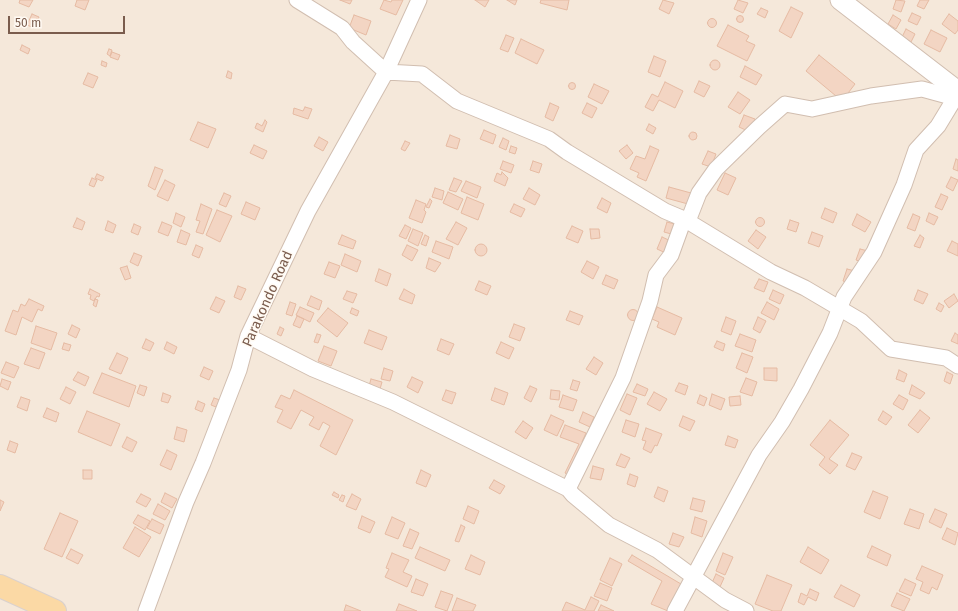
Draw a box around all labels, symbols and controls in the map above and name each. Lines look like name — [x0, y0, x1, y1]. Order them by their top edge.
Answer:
scale bar — [10, 8, 127, 34]
text: 50 m — [15, 16, 41, 30]
street label: Parakondo Road — [239, 248, 297, 350]

